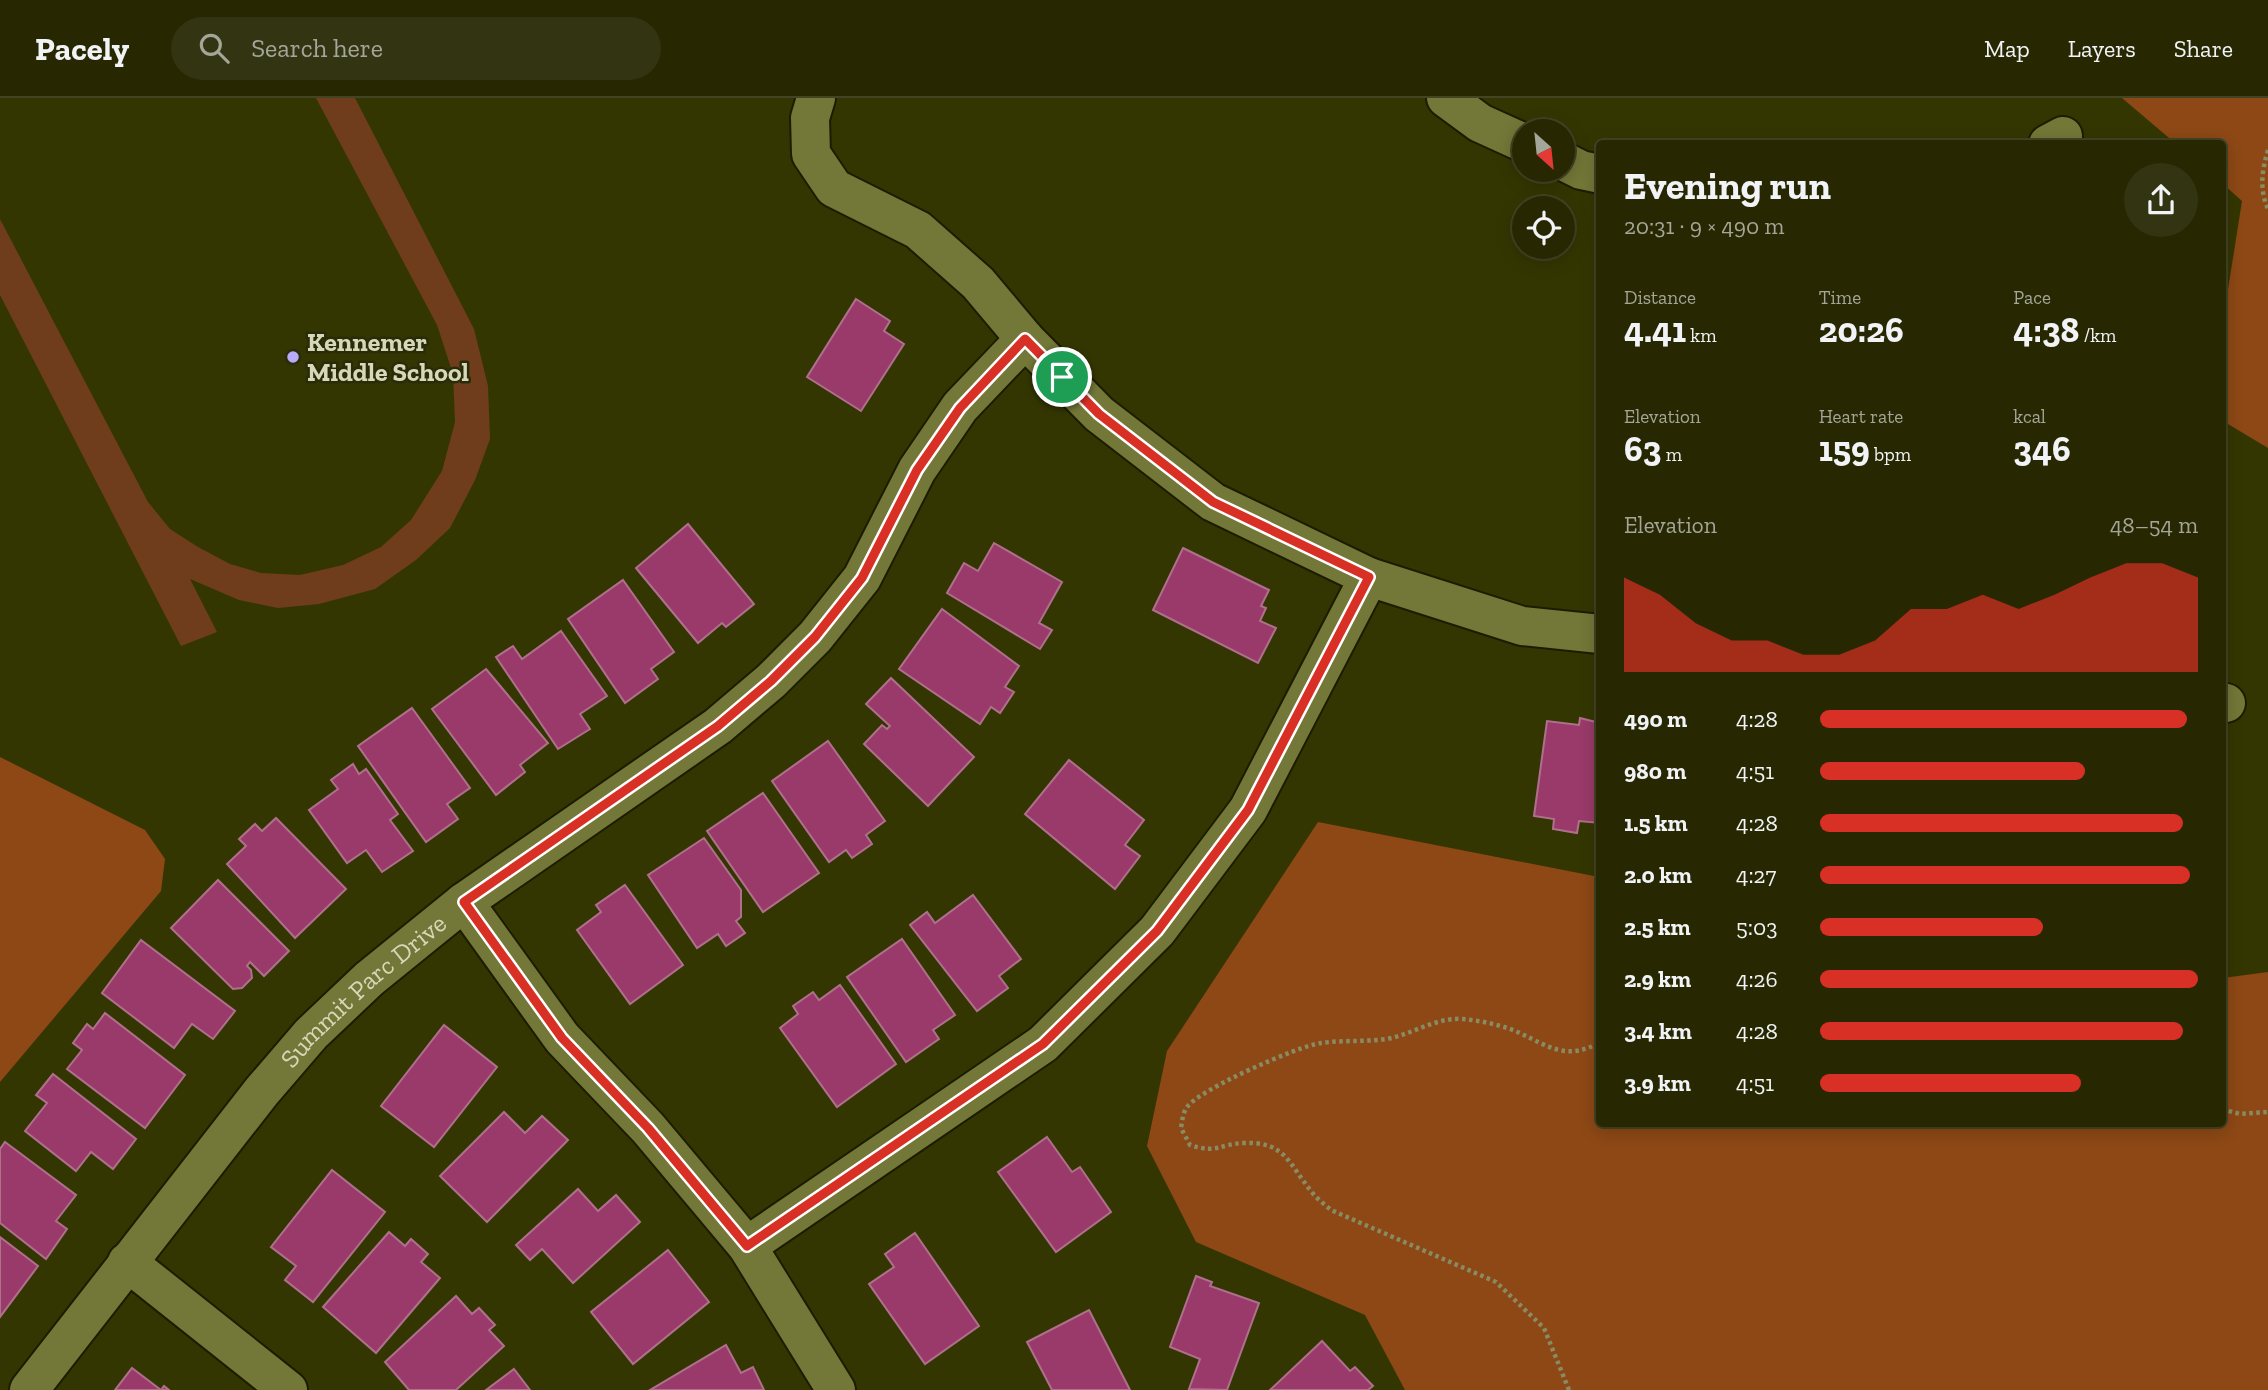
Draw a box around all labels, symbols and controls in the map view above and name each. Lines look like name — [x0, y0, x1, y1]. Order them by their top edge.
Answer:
search box — [171, 17, 661, 80]
text: Pacely — [35, 29, 129, 68]
icon: search — [195, 29, 233, 67]
text: Search here — [251, 32, 383, 64]
text: Map — [1984, 34, 2030, 63]
text: Layers — [2068, 34, 2136, 63]
text: Share — [2174, 34, 2233, 63]
north arrow — [1512, 119, 1575, 182]
map controls — [1512, 119, 1575, 259]
text: Evening run — [1624, 163, 1831, 209]
button: share — [2124, 163, 2198, 237]
button: locate — [1512, 196, 1575, 259]
text: 20:31 · 9 × 490 m — [1624, 212, 1784, 240]
text: Distance — [1624, 286, 1696, 309]
text: Time — [1819, 286, 1861, 309]
text: Pace — [2013, 286, 2051, 309]
text: 4.41 — [1624, 309, 1686, 351]
text: 20:26 — [1819, 309, 1904, 351]
text: 4:38 — [2013, 309, 2079, 351]
text: km — [1686, 324, 1717, 347]
text: /km — [2079, 324, 2117, 347]
place label: Kennemer Middle School — [307, 326, 469, 388]
pin — [1032, 347, 1092, 407]
marker: Kennemer Middle School — [285, 349, 301, 365]
icon: arrive — [1043, 358, 1081, 396]
text: Elevation — [1624, 405, 1701, 428]
text: Heart rate — [1819, 405, 1903, 428]
text: kcal — [2013, 405, 2046, 428]
text: 63 — [1624, 428, 1661, 470]
text: 159 — [1819, 428, 1870, 470]
text: 346 — [2013, 428, 2071, 470]
text: m — [1661, 443, 1682, 466]
text: bpm — [1870, 443, 1911, 466]
text: Elevation — [1624, 511, 1717, 539]
text: 48–54 m — [2110, 511, 2198, 539]
text: 490 m — [1624, 705, 1687, 733]
text: 4:28 — [1736, 705, 1778, 733]
text: 980 m — [1624, 757, 1686, 785]
text: 4:51 — [1736, 757, 1774, 785]
text: 1.5 km — [1624, 809, 1688, 837]
text: 4:28 — [1736, 809, 1778, 837]
text: 2.0 km — [1624, 861, 1692, 889]
text: 4:27 — [1736, 861, 1776, 889]
street label: Summit Parc Drive — [273, 907, 453, 1074]
text: 2.5 km — [1624, 913, 1691, 941]
text: 5:03 — [1736, 913, 1777, 941]
text: 2.9 km — [1624, 965, 1691, 993]
text: 4:26 — [1736, 965, 1778, 993]
text: 3.4 km — [1624, 1017, 1692, 1045]
text: 4:28 — [1736, 1017, 1778, 1045]
text: 3.9 km — [1624, 1069, 1691, 1097]
text: 4:51 — [1736, 1069, 1774, 1097]

